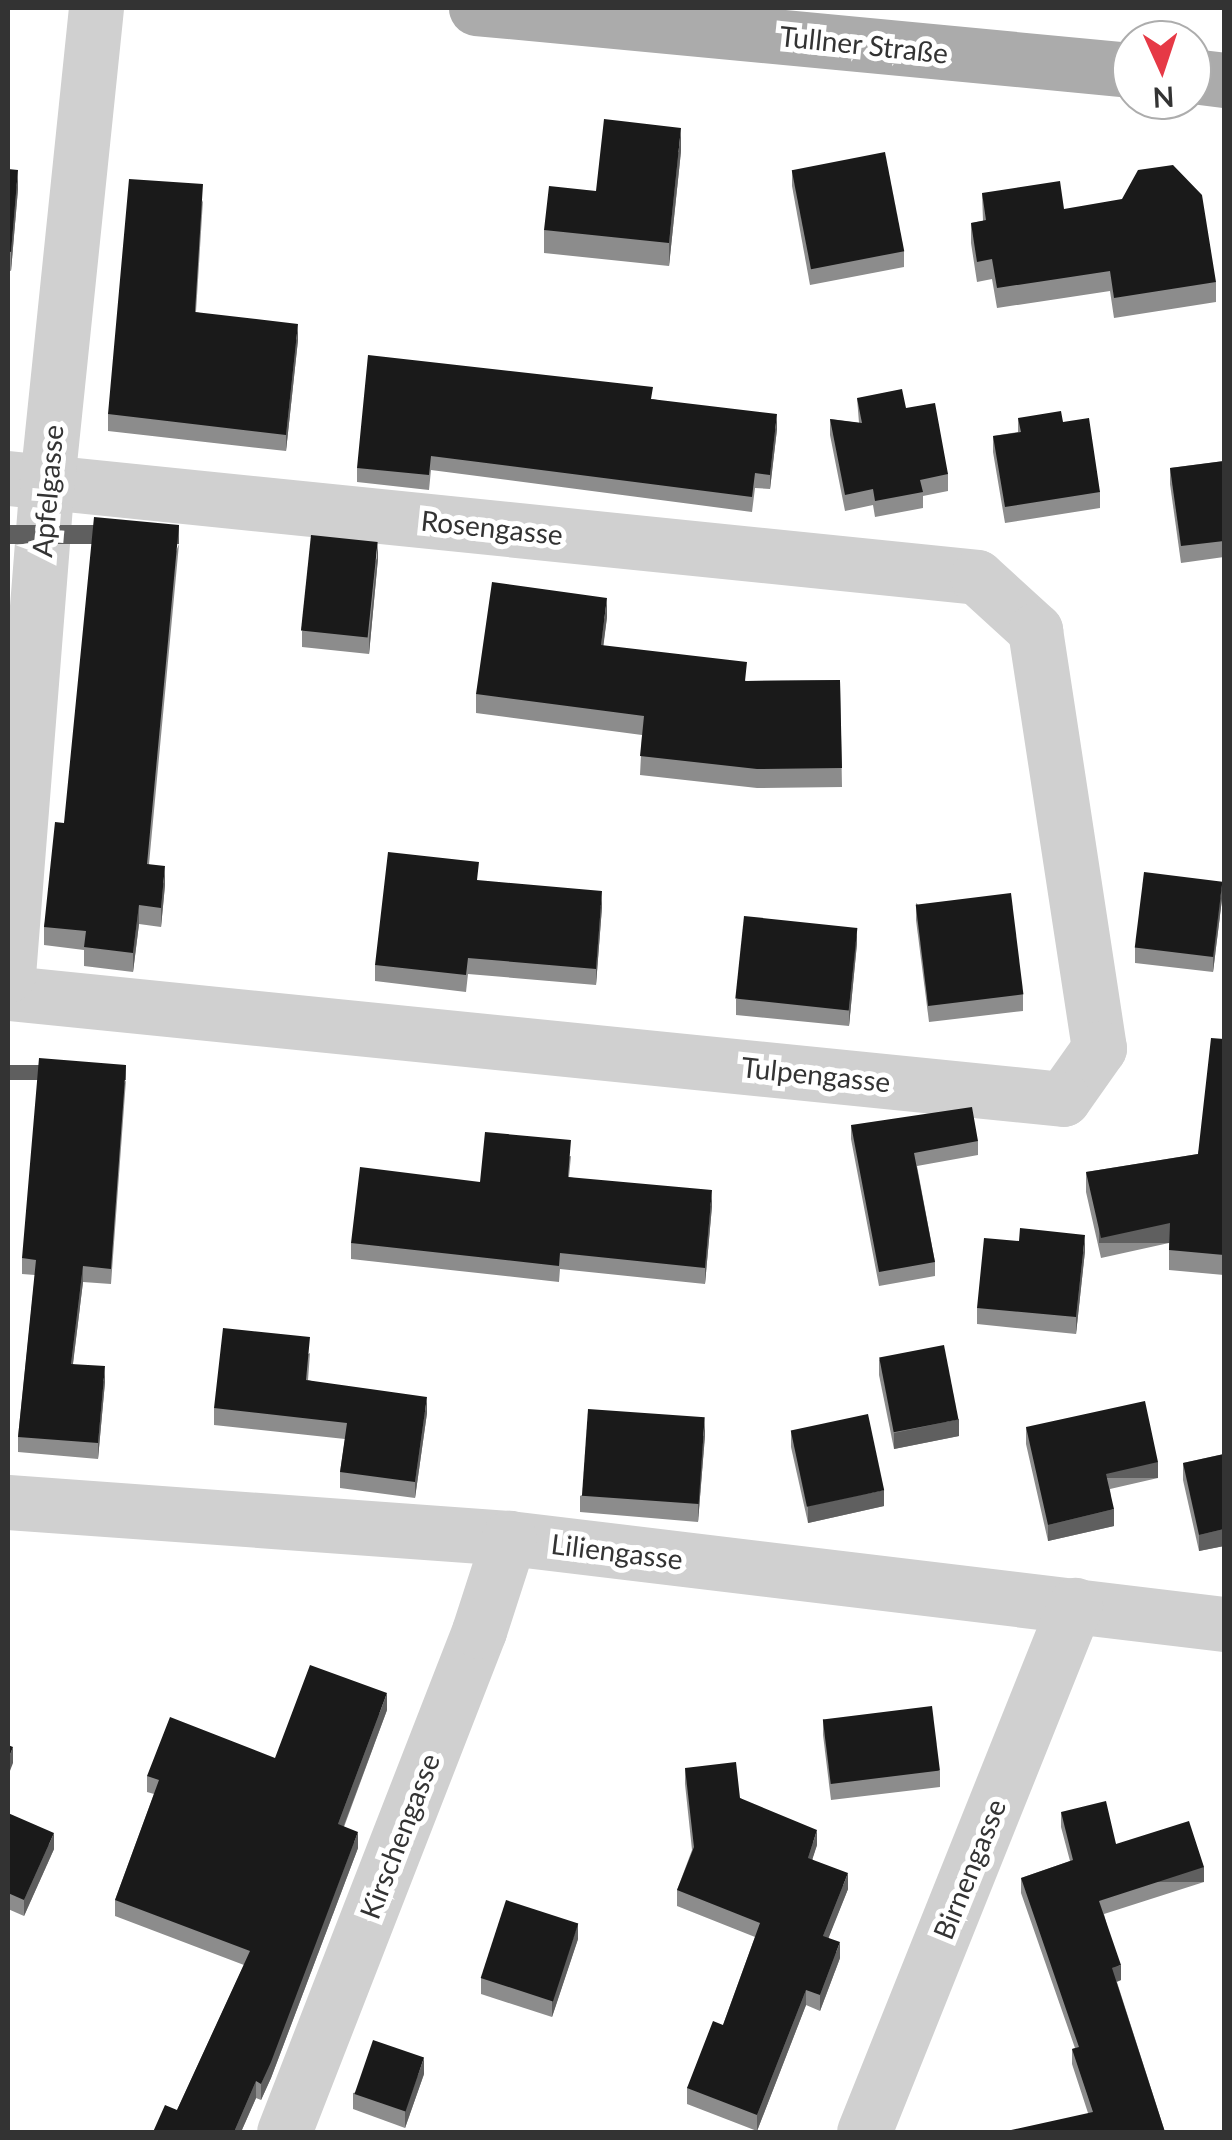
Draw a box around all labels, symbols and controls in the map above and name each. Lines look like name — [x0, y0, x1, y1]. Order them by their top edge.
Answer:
street label: Tullner Straße — [778, 18, 950, 70]
north arrow — [1112, 20, 1212, 120]
text: N — [1152, 80, 1175, 116]
street label: Apfelgasse — [24, 423, 70, 559]
street label: Rosengasse — [419, 503, 565, 551]
street label: Tulpengasse — [740, 1049, 892, 1099]
street label: Liliengasse — [549, 1526, 685, 1576]
street label: Kirschengasse — [352, 1749, 446, 1923]
street label: Birnengasse — [926, 1794, 1012, 1944]

